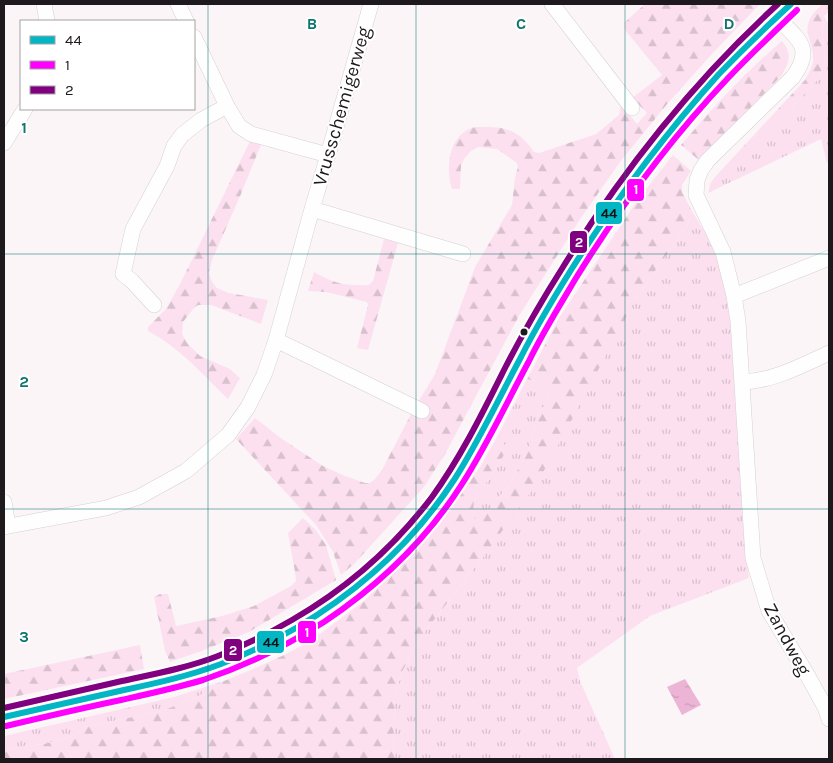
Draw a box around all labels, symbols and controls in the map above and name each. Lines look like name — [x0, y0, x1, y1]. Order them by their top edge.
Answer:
text: B — [307, 14, 317, 33]
text: C — [516, 14, 526, 33]
text: D — [724, 14, 735, 33]
legend — [20, 20, 195, 110]
street label: Vrusschemigerweg — [309, 24, 375, 189]
text: 44 — [65, 31, 82, 49]
text: 1 — [65, 56, 70, 74]
text: 2 — [65, 81, 74, 99]
text: 1 — [21, 118, 27, 137]
line badge: 1 — [626, 178, 645, 202]
text: 1 — [634, 181, 639, 198]
line badge: 44 — [595, 201, 623, 225]
text: 44 — [601, 205, 618, 222]
line badge: 2 — [569, 230, 588, 254]
text: 2 — [575, 234, 583, 251]
unlabelled marker — [519, 327, 529, 337]
text: 2 — [19, 372, 29, 391]
street label: Zandweg — [759, 600, 815, 680]
line badge: 1 — [297, 620, 317, 644]
text: 1 — [305, 624, 310, 641]
text: 3 — [19, 627, 29, 646]
line badge: 44 — [256, 630, 285, 654]
text: 44 — [263, 634, 280, 651]
line badge: 2 — [223, 638, 243, 662]
text: 2 — [229, 642, 237, 659]

